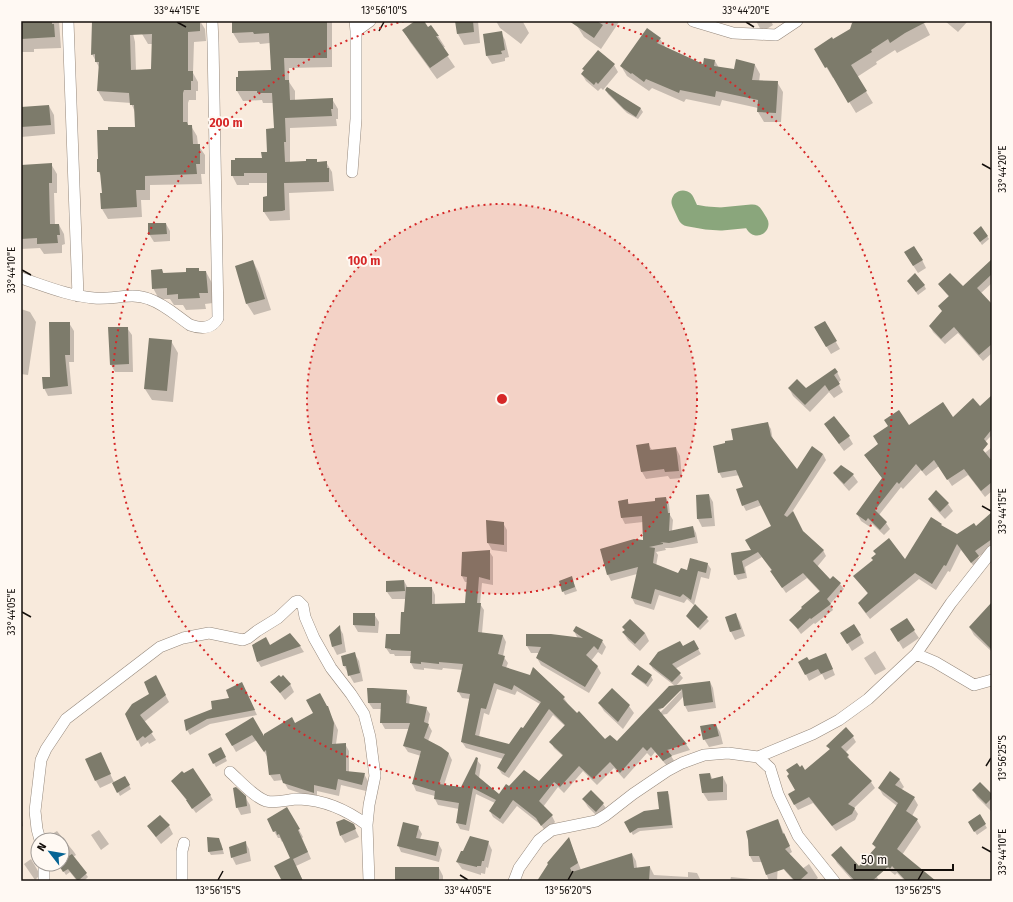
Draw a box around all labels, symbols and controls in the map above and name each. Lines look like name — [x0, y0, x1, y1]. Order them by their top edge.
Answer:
text: 33°44'15"E — [154, 5, 200, 17]
text: 13°56'10"S — [361, 5, 408, 17]
text: 33°44'20"E — [722, 5, 770, 17]
text: 200 m — [209, 116, 243, 130]
text: 33°44'20"E — [997, 145, 1009, 193]
text: 33°44'10"E — [6, 247, 18, 293]
text: 100 m — [348, 254, 380, 268]
centre of rings — [495, 392, 509, 406]
text: 33°44'15"E — [997, 488, 1009, 534]
text: 33°44'05"E — [6, 588, 18, 636]
text: 13°56'25"S — [997, 734, 1009, 781]
text: 33°44'10"E — [997, 829, 1009, 875]
north arrow — [30, 832, 70, 872]
text: N — [34, 841, 49, 854]
scale bar — [855, 846, 953, 872]
text: 50 m — [861, 853, 887, 867]
text: 13°56'15"S — [195, 885, 241, 897]
text: 33°44'05"E — [444, 885, 492, 897]
text: 13°56'20"S — [545, 885, 592, 897]
text: 13°56'25"S — [895, 885, 942, 897]

